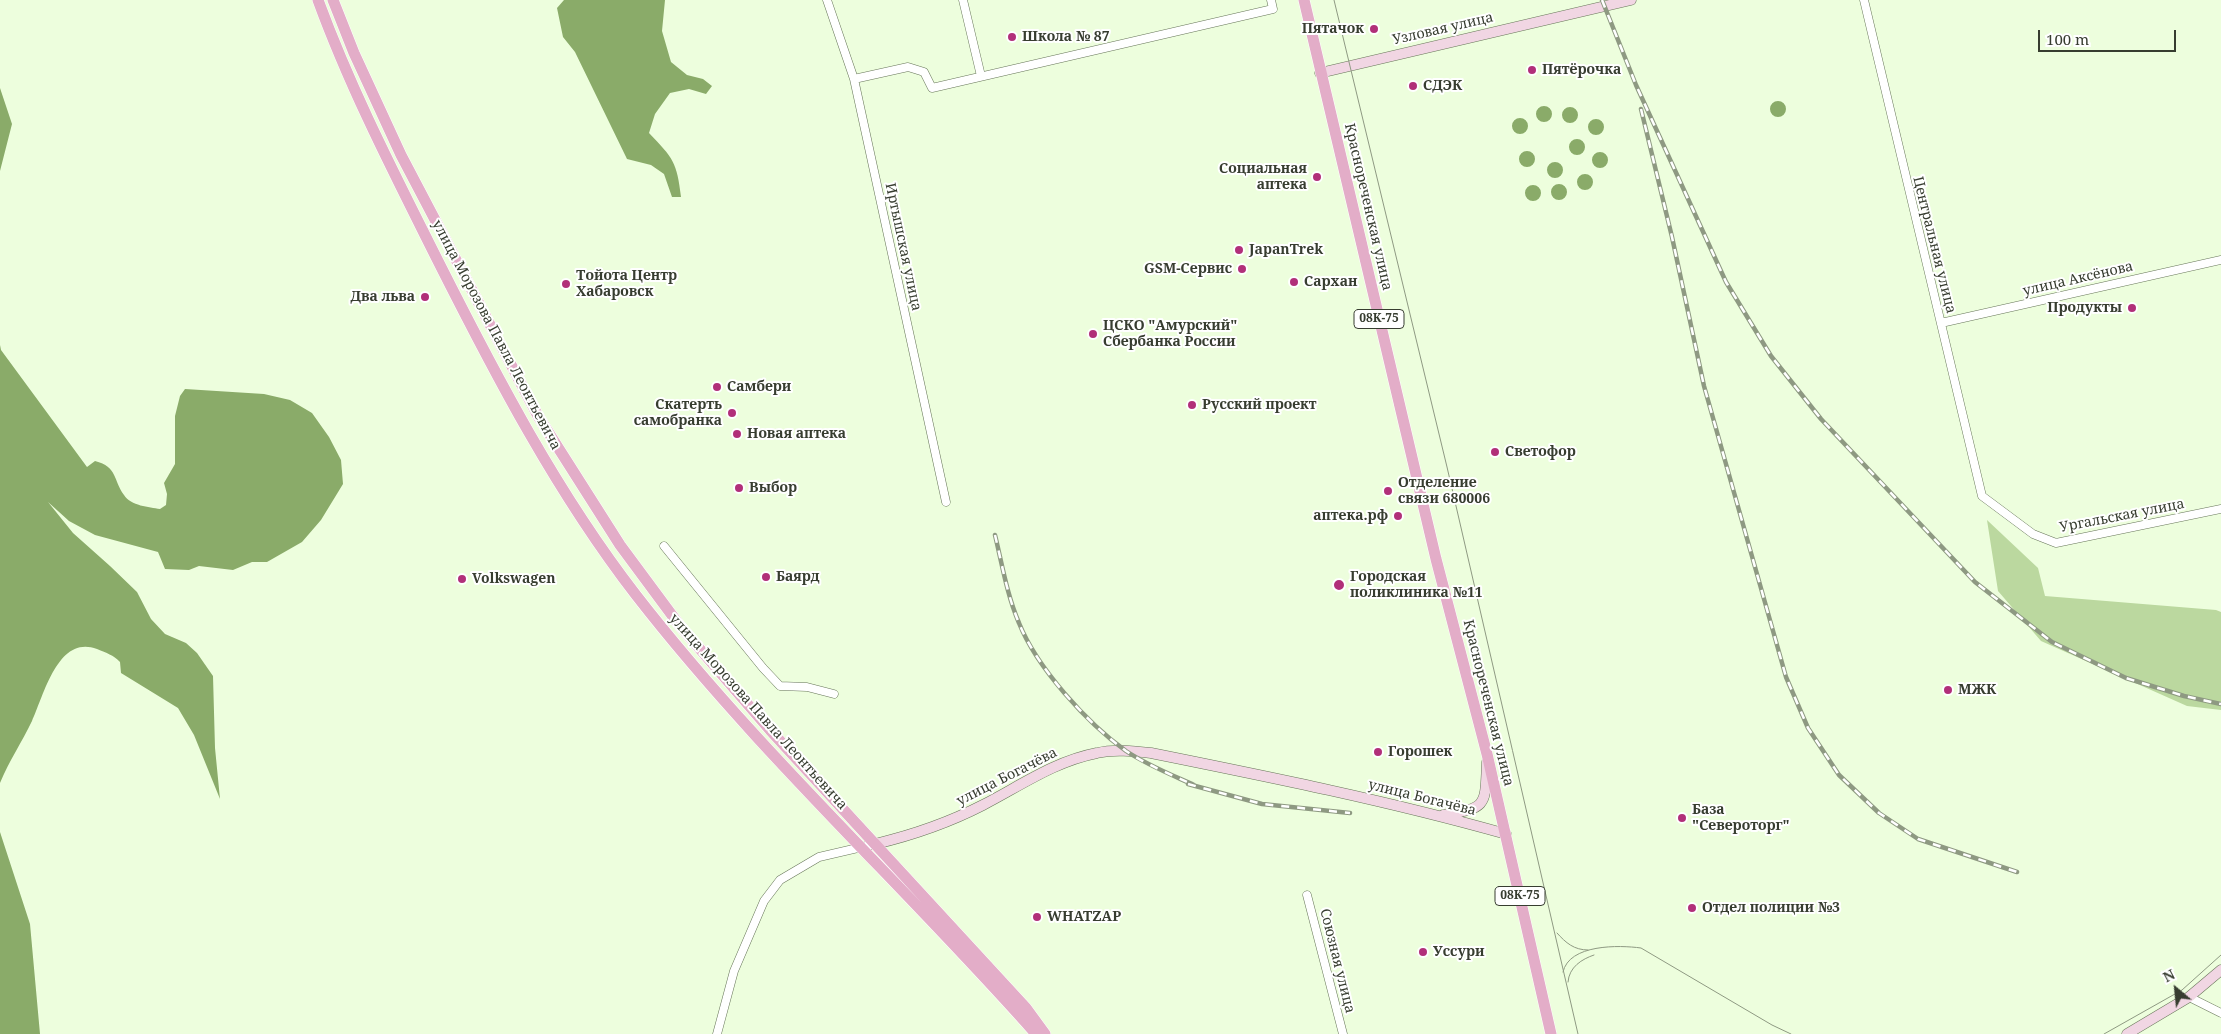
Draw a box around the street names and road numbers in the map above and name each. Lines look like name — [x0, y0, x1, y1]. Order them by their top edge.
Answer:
street label: Узловая улица — [1391, 9, 1495, 49]
street label: Краснореченская улица — [1341, 122, 1395, 292]
street label: Центральная улица — [1909, 175, 1959, 315]
street label: Иртышская улица — [881, 182, 925, 312]
street label: улица Морозова Павла Леонтьевича — [428, 217, 564, 453]
street label: улица Аксёнова — [2021, 258, 2135, 300]
road number: 08К-75 — [1354, 310, 1404, 328]
street label: Ургальская улица — [2058, 496, 2186, 536]
street label: улица Морозова Павла Леонтьевича — [665, 611, 851, 813]
street label: Краснореченская улица — [1459, 618, 1517, 788]
street label: улица Богачёва — [954, 744, 1060, 810]
street label: улица Богачёва — [1366, 776, 1478, 820]
road number: 08К-75 — [1495, 886, 1545, 906]
street label: Союзная улица — [1316, 907, 1358, 1015]

